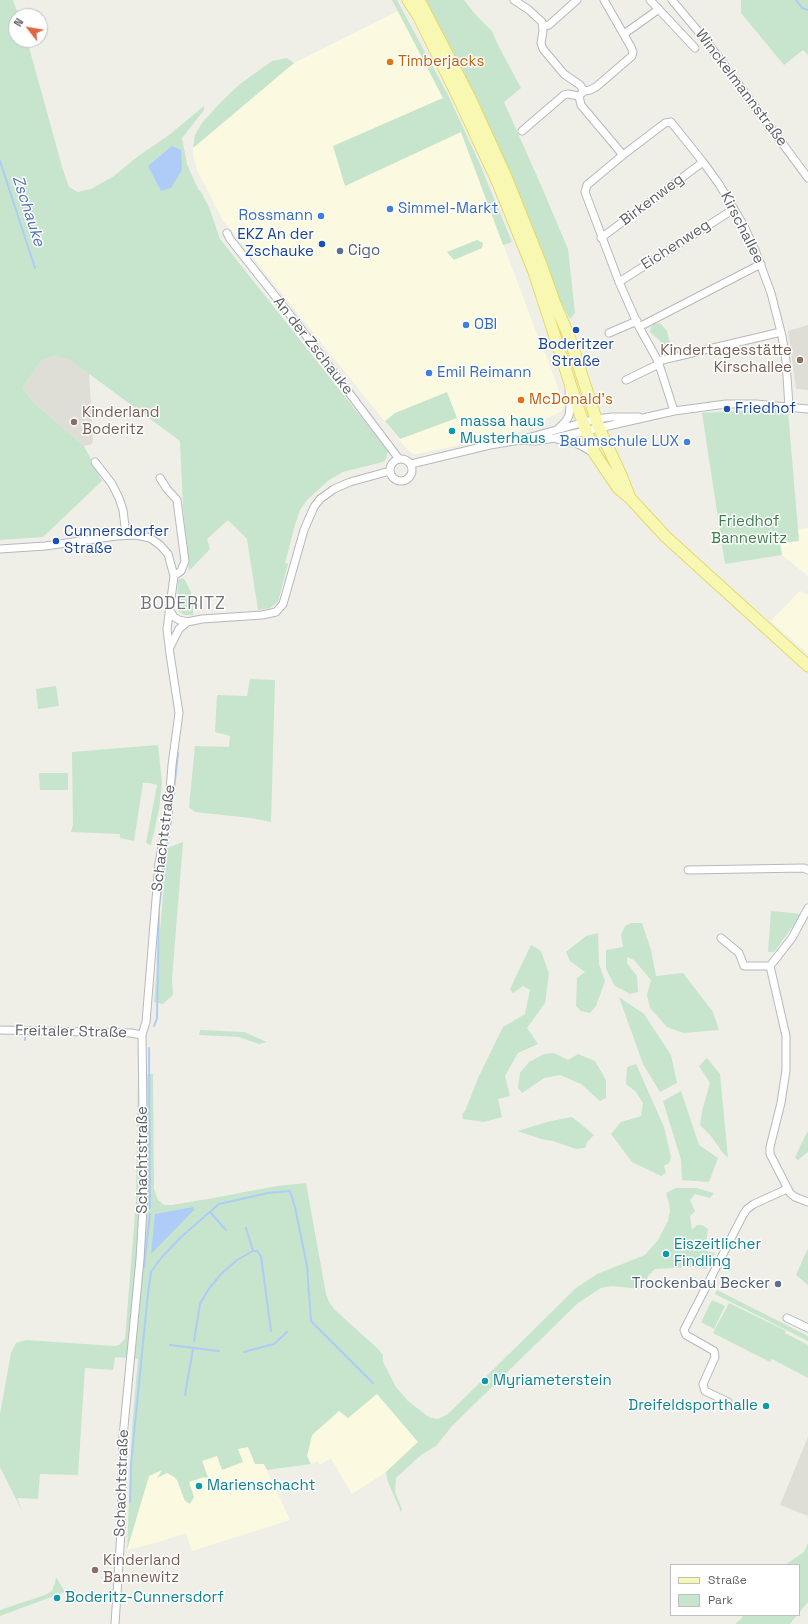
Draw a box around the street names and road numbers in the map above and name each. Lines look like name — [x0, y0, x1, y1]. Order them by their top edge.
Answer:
street label: Winckelmannstraße — [691, 26, 791, 150]
street label: Birkenweg — [617, 170, 687, 230]
street label: Kirschallee — [716, 189, 768, 267]
street label: Eichenweg — [638, 216, 714, 274]
street label: An der Zschauke — [269, 293, 357, 399]
street label: Schachtstraße — [149, 784, 179, 892]
street label: Freitaler Straße — [15, 1022, 127, 1042]
street label: Schachtstraße — [134, 1106, 152, 1214]
street label: Schachtstraße — [111, 1429, 133, 1537]

